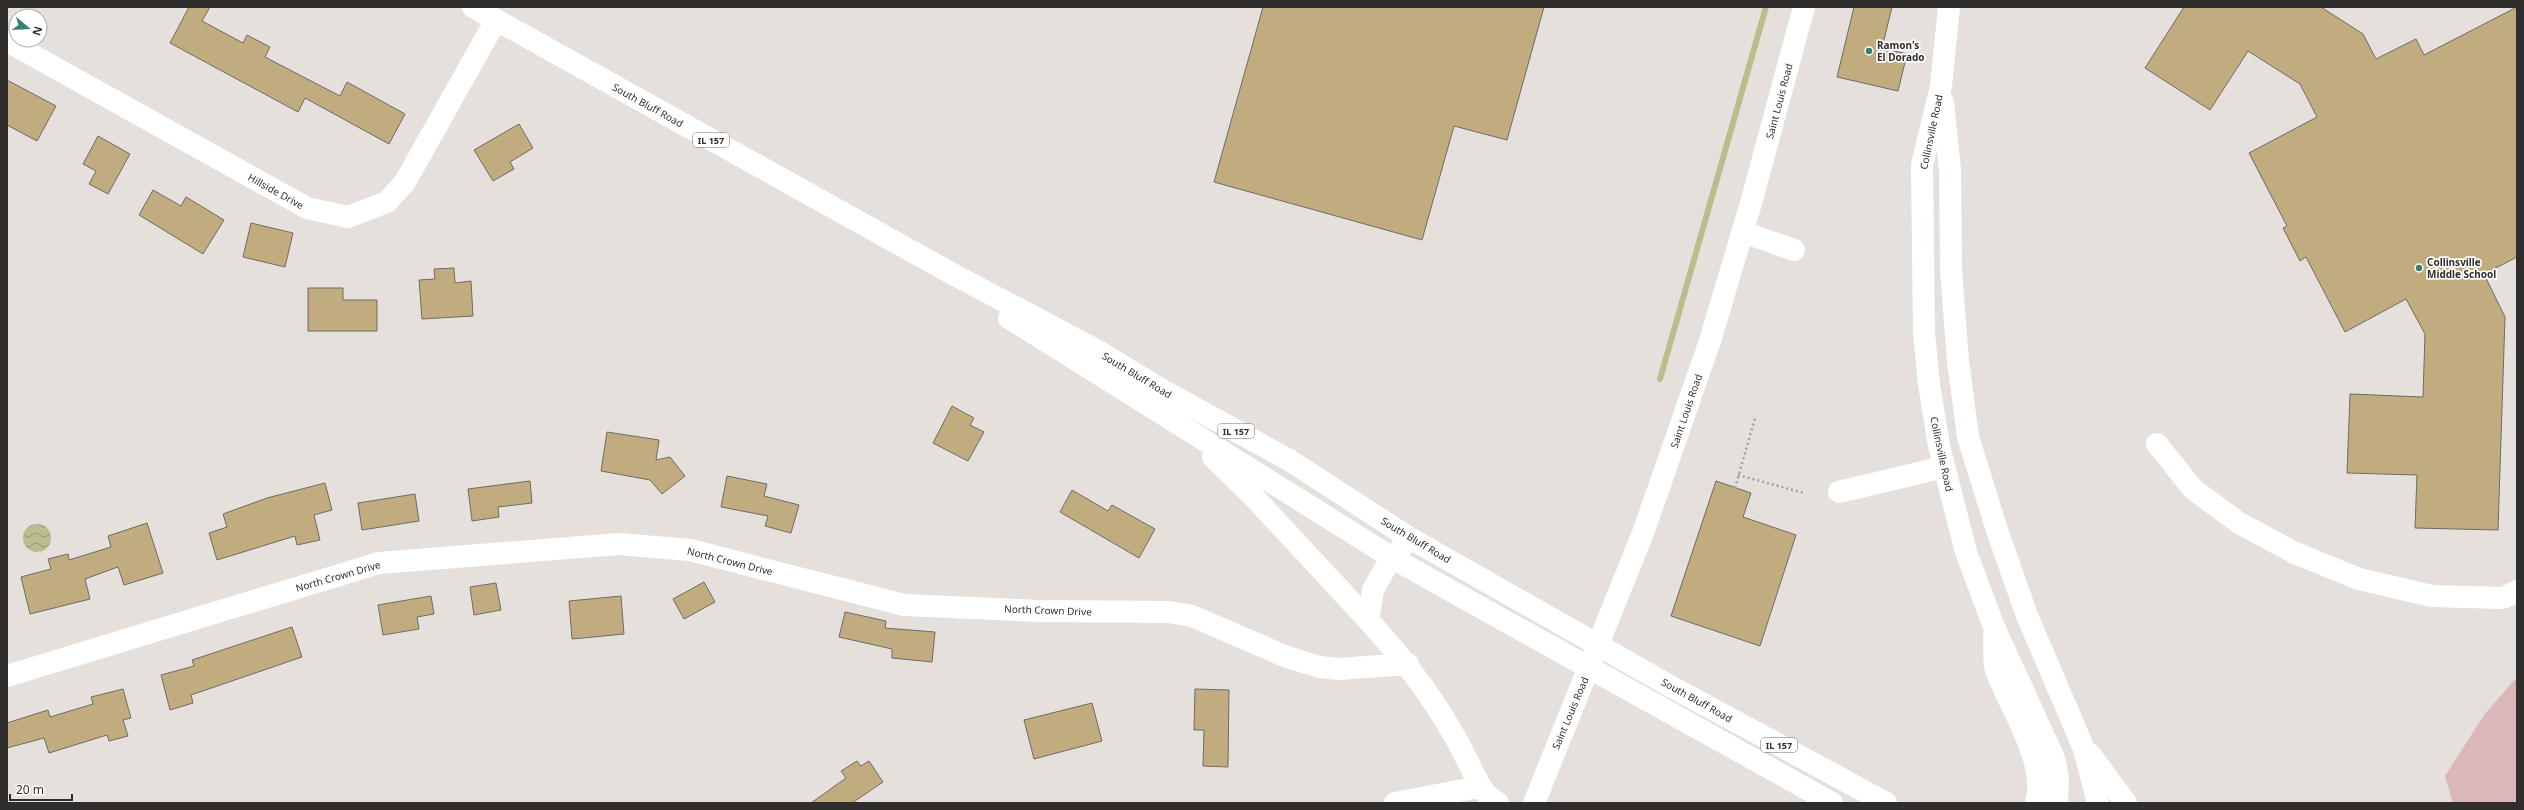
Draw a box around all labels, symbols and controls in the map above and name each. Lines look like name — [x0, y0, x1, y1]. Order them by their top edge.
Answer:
north arrow — [8, 8, 48, 48]
text: N — [29, 25, 47, 38]
place label: Ramon's El Dorado — [1877, 38, 1925, 64]
marker: Ramon's El Dorado — [1864, 46, 1874, 56]
street label: Saint Louis Road — [1762, 62, 1796, 140]
street label: South Bluff Road — [610, 80, 686, 130]
street label: Collinsville Road — [1916, 93, 1946, 171]
road number: IL 157 — [693, 133, 729, 147]
street label: Hillside Drive — [246, 170, 307, 212]
place label: Collinsville Middle School — [2427, 255, 2496, 281]
marker: Collinsville Middle School — [2414, 263, 2424, 273]
street label: South Bluff Road — [1100, 349, 1174, 401]
street label: Saint Louis Road — [1667, 372, 1705, 450]
street label: Collinsville Road — [1927, 415, 1957, 493]
road number: IL 157 — [1218, 424, 1254, 438]
street label: South Bluff Road — [1379, 514, 1453, 566]
street label: North Crown Drive — [686, 544, 775, 578]
street label: North Crown Drive — [294, 557, 382, 595]
street label: North Crown Drive — [1004, 601, 1092, 619]
street label: Saint Louis Road — [1548, 675, 1592, 751]
street label: South Bluff Road — [1659, 675, 1735, 725]
road number: IL 157 — [1761, 738, 1797, 752]
scale bar — [10, 776, 72, 802]
text: 20 m — [16, 781, 44, 798]

